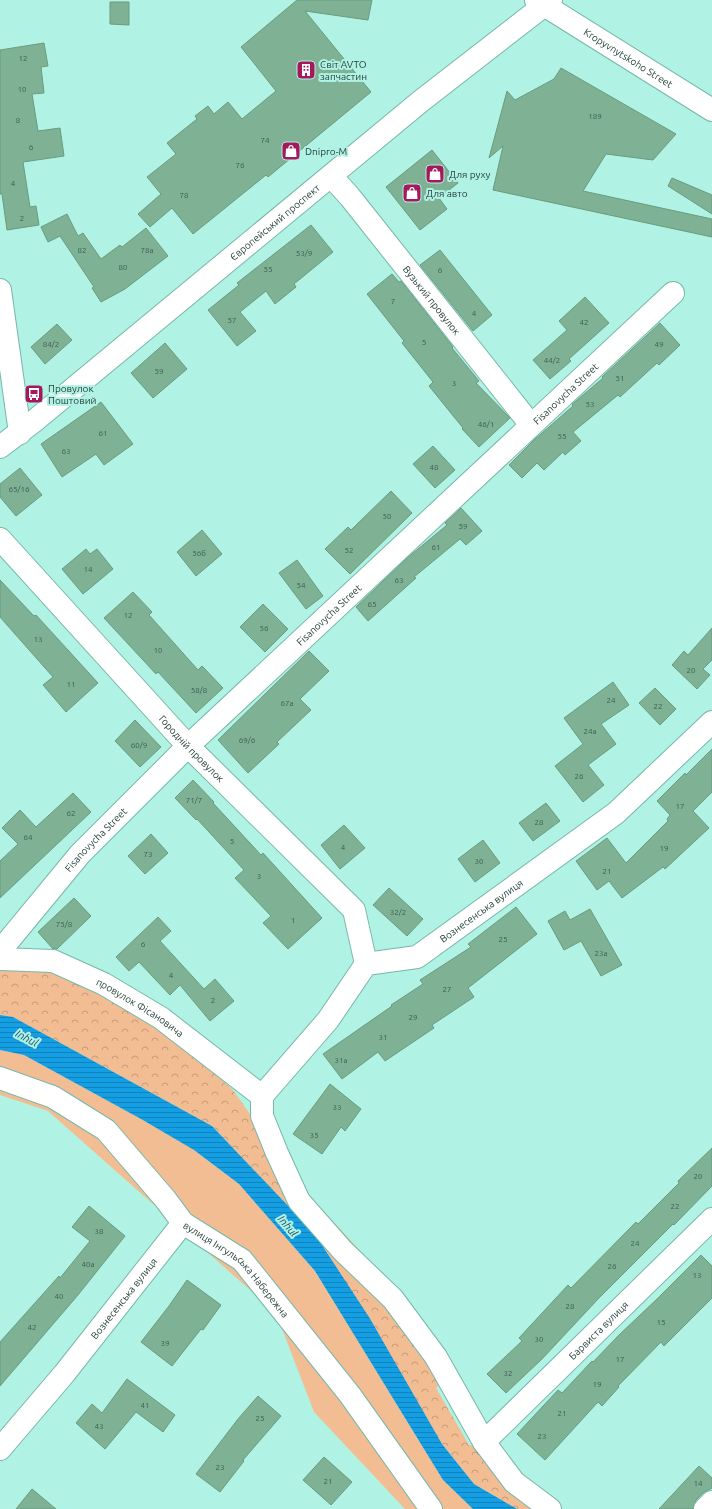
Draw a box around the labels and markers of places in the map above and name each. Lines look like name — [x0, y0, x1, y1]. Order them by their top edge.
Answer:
building icon: Світ AVTO запчастин — [295, 59, 317, 81]
place label: Світ AVTO запчастин — [320, 59, 367, 82]
shop icon: Dnipro-M — [280, 140, 302, 162]
place label: Dnipro-M — [305, 146, 347, 157]
shop icon: Для руху — [424, 163, 446, 185]
place label: Для руху — [449, 169, 491, 180]
shop icon: Для авто — [401, 182, 423, 204]
place label: Для авто — [426, 188, 468, 199]
bus stop icon: Провулок Поштовий — [23, 383, 45, 405]
place label: Провулок Поштовий — [48, 383, 97, 406]

